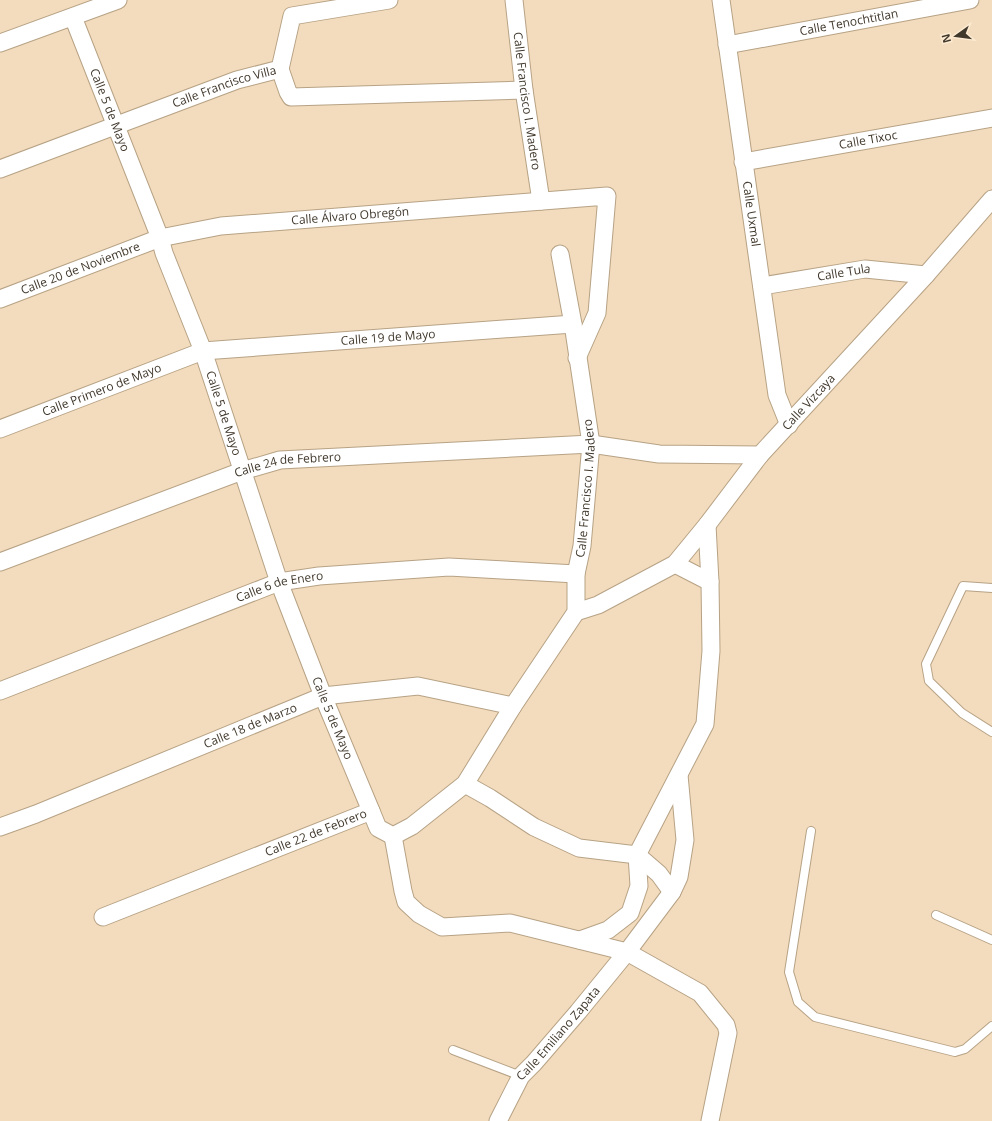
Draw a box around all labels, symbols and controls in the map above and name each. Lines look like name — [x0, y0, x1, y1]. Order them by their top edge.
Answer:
street label: Calle Tenochtitlan — [798, 4, 899, 39]
north arrow — [936, 16, 976, 56]
street label: Calle Francisco I. Madero — [510, 31, 545, 171]
text: N — [937, 32, 954, 45]
street label: Calle Francisco Villa — [170, 61, 278, 112]
street label: Calle 5 de Mayo — [86, 66, 134, 154]
street label: Calle Tixoc — [837, 126, 899, 153]
street label: Calle Uxmal — [739, 180, 765, 248]
street label: Calle Álvaro Obregón — [291, 202, 410, 229]
street label: Calle 20 de Noviembre — [18, 237, 143, 298]
street label: Calle Tula — [816, 260, 871, 285]
street label: Calle 19 de Mayo — [340, 325, 436, 349]
street label: Calle Primero de Mayo — [40, 359, 164, 420]
street label: Calle 5 de Mayo — [202, 369, 246, 458]
street label: Calle Vizcaya — [778, 370, 839, 434]
street label: Calle Francisco I. Madero — [571, 418, 599, 559]
street label: Calle 24 de Febrero — [232, 448, 341, 481]
street label: Calle 6 de Enero — [233, 567, 324, 606]
street label: Calle 5 de Mayo — [308, 674, 358, 762]
street label: Calle 18 de Marzo — [201, 699, 299, 752]
street label: Calle 22 de Febrero — [262, 804, 369, 860]
street label: Calle Emiliano Zapata — [512, 983, 604, 1084]

